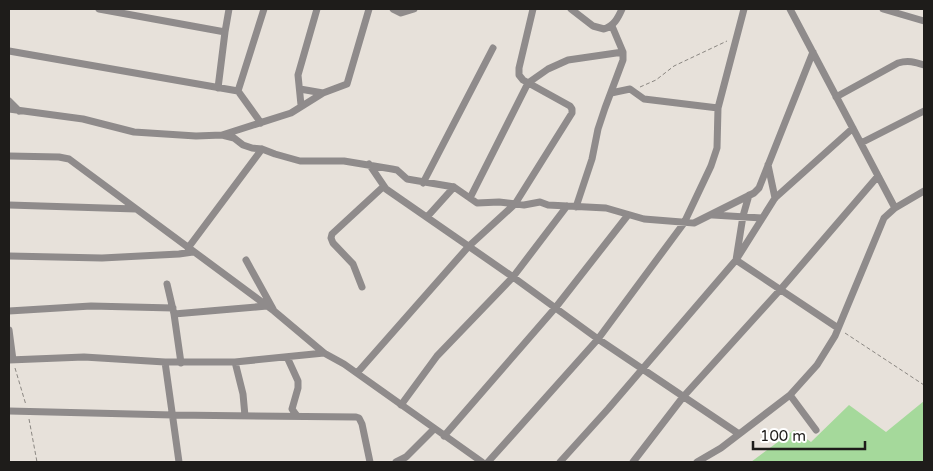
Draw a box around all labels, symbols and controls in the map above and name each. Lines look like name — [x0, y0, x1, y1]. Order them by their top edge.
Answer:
scale bar — [753, 418, 866, 450]
text: 100 m — [760, 427, 806, 445]

